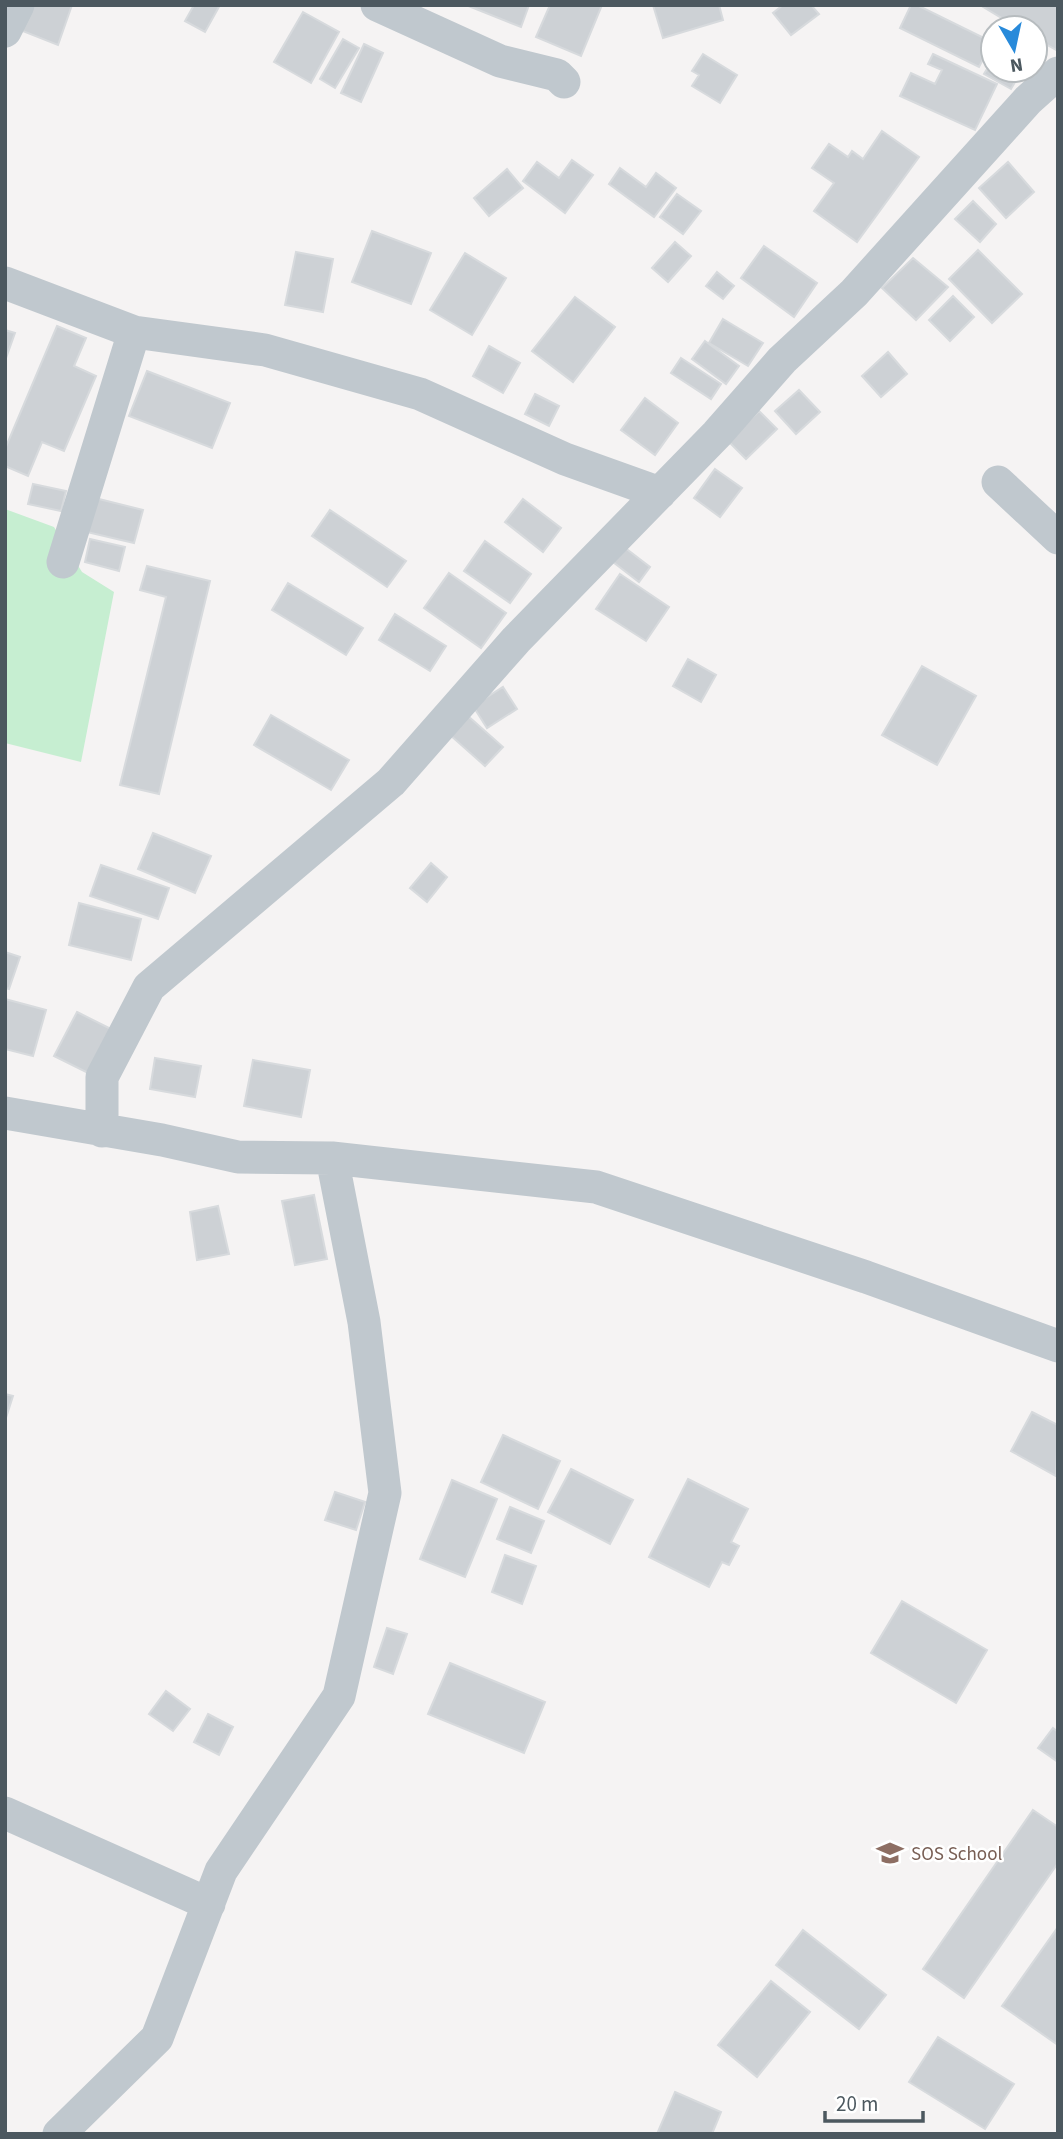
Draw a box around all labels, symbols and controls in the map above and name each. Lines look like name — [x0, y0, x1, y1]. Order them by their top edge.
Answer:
north arrow — [979, 14, 1049, 84]
text: N — [1008, 50, 1025, 79]
school or university icon: SOS School — [875, 1838, 905, 1868]
place label: SOS School — [911, 1841, 1002, 1868]
scale bar — [825, 2080, 923, 2124]
text: 20 m — [836, 2089, 878, 2119]

